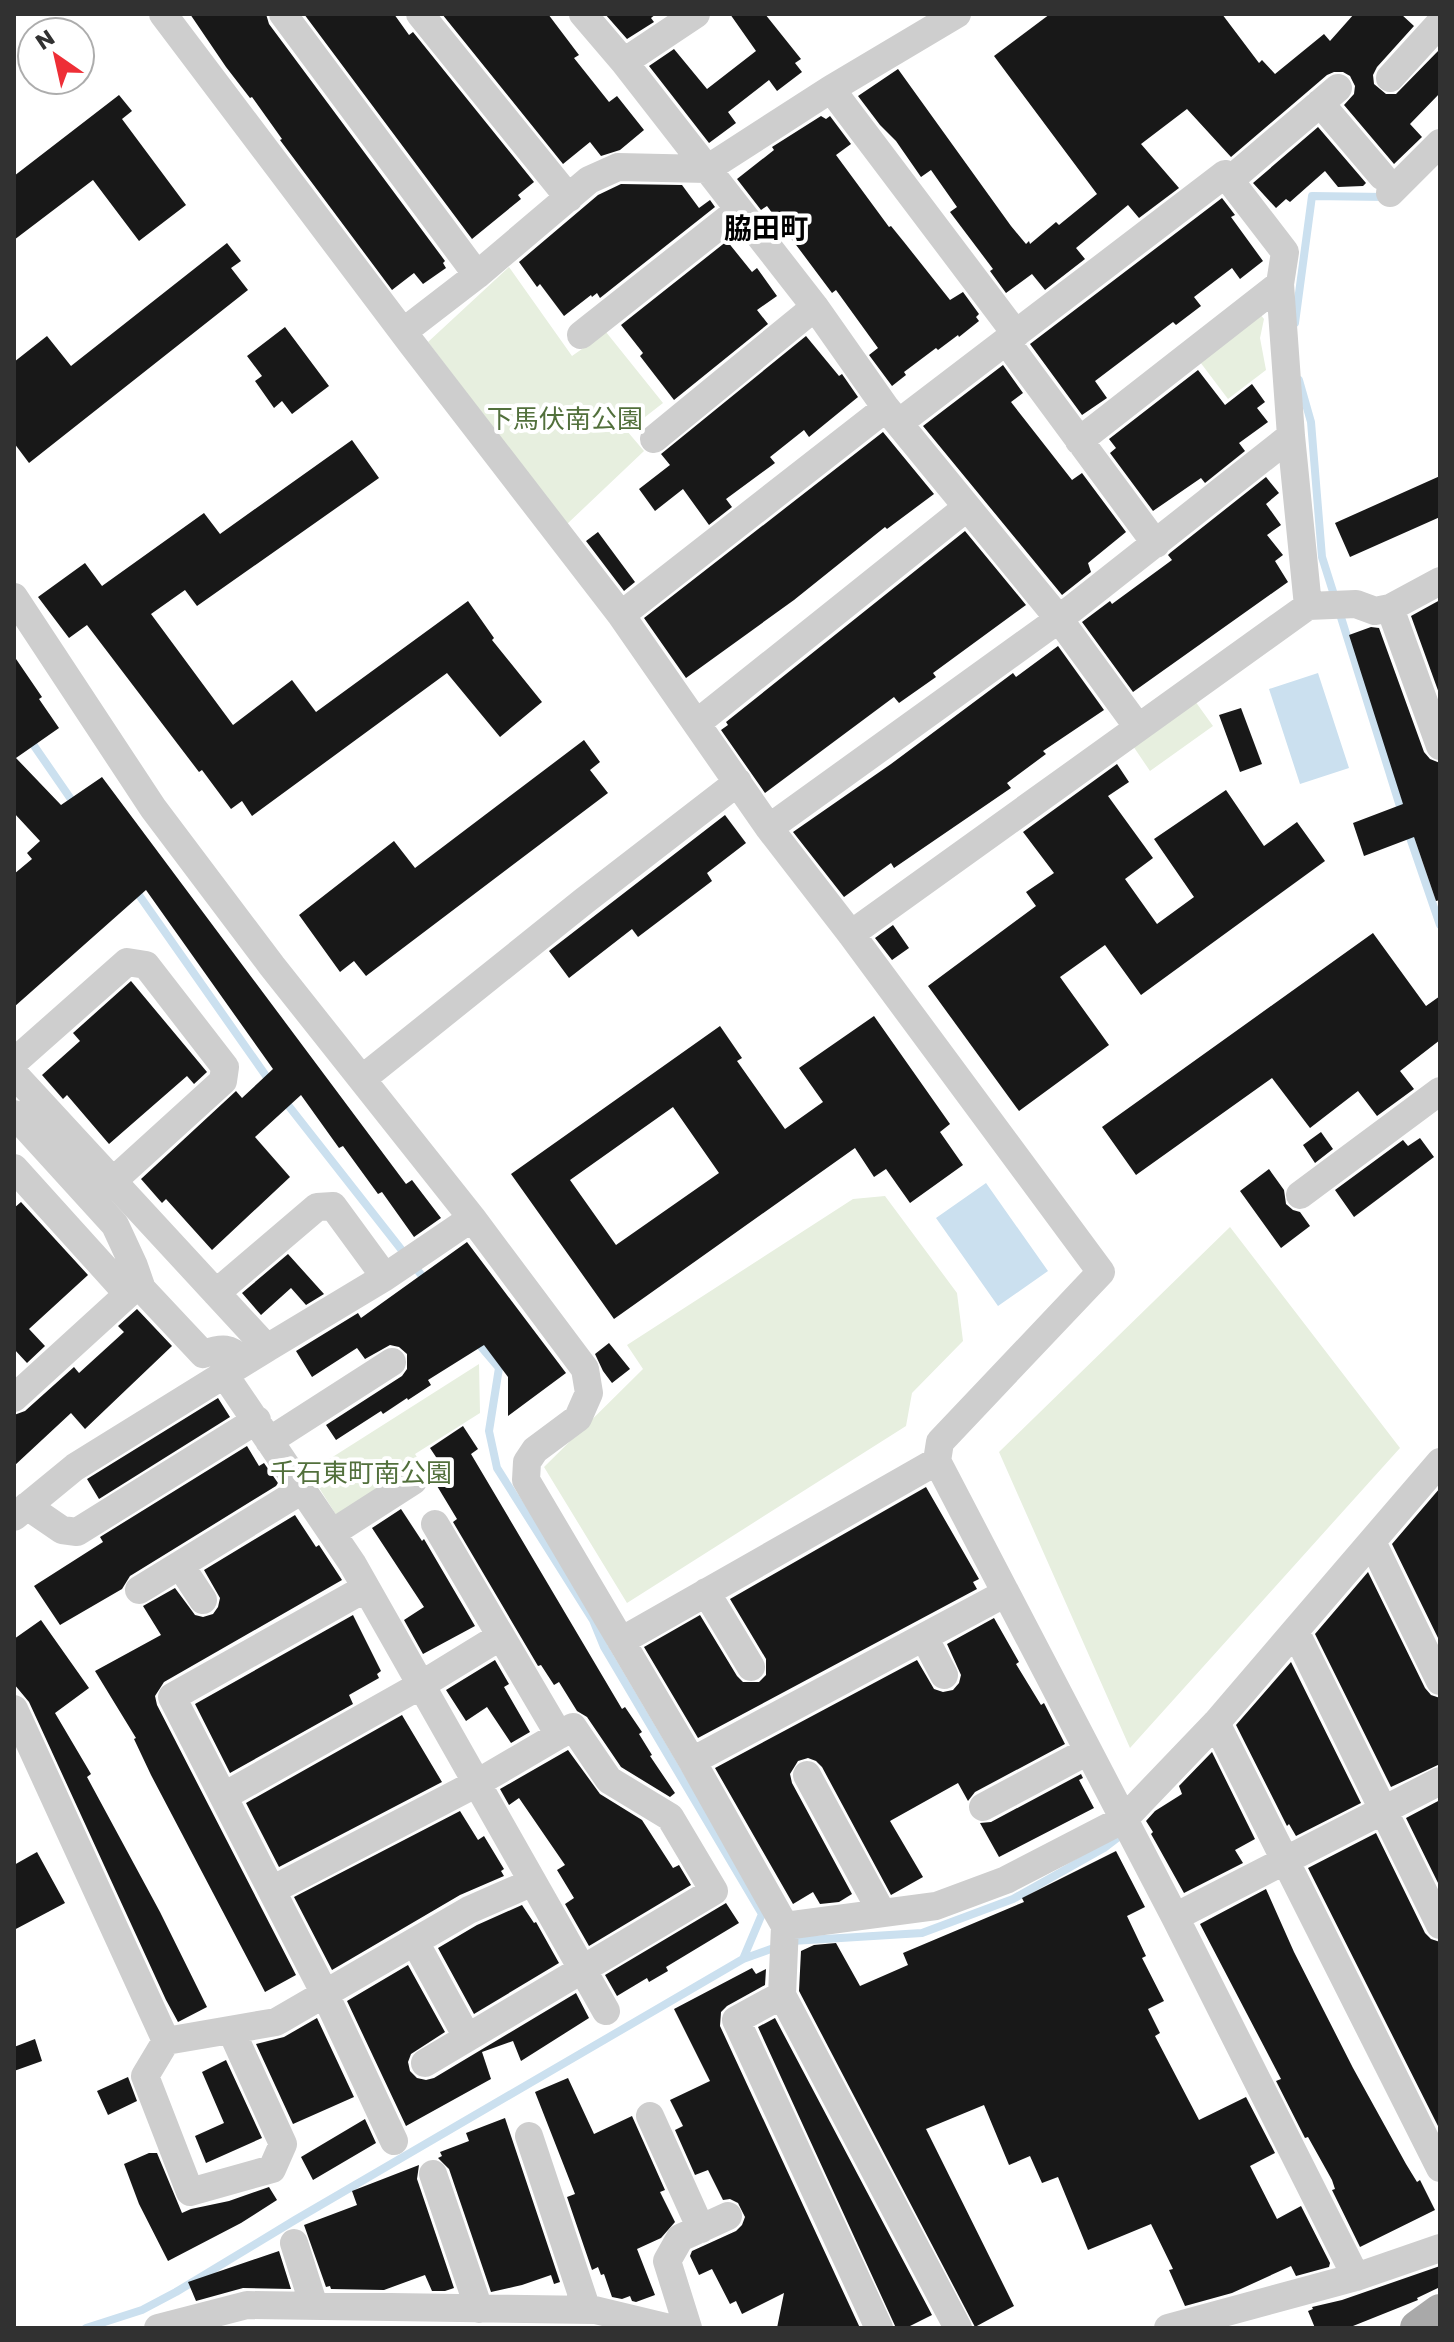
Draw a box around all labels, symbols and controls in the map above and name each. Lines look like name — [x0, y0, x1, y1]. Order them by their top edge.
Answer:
north arrow — [16, 16, 96, 96]
text: N — [30, 22, 61, 57]
district label: 脇田町 — [724, 209, 808, 248]
park label: 下馬伏南公園 — [487, 401, 643, 437]
park label: 千石東町南公園 — [270, 1455, 452, 1491]

